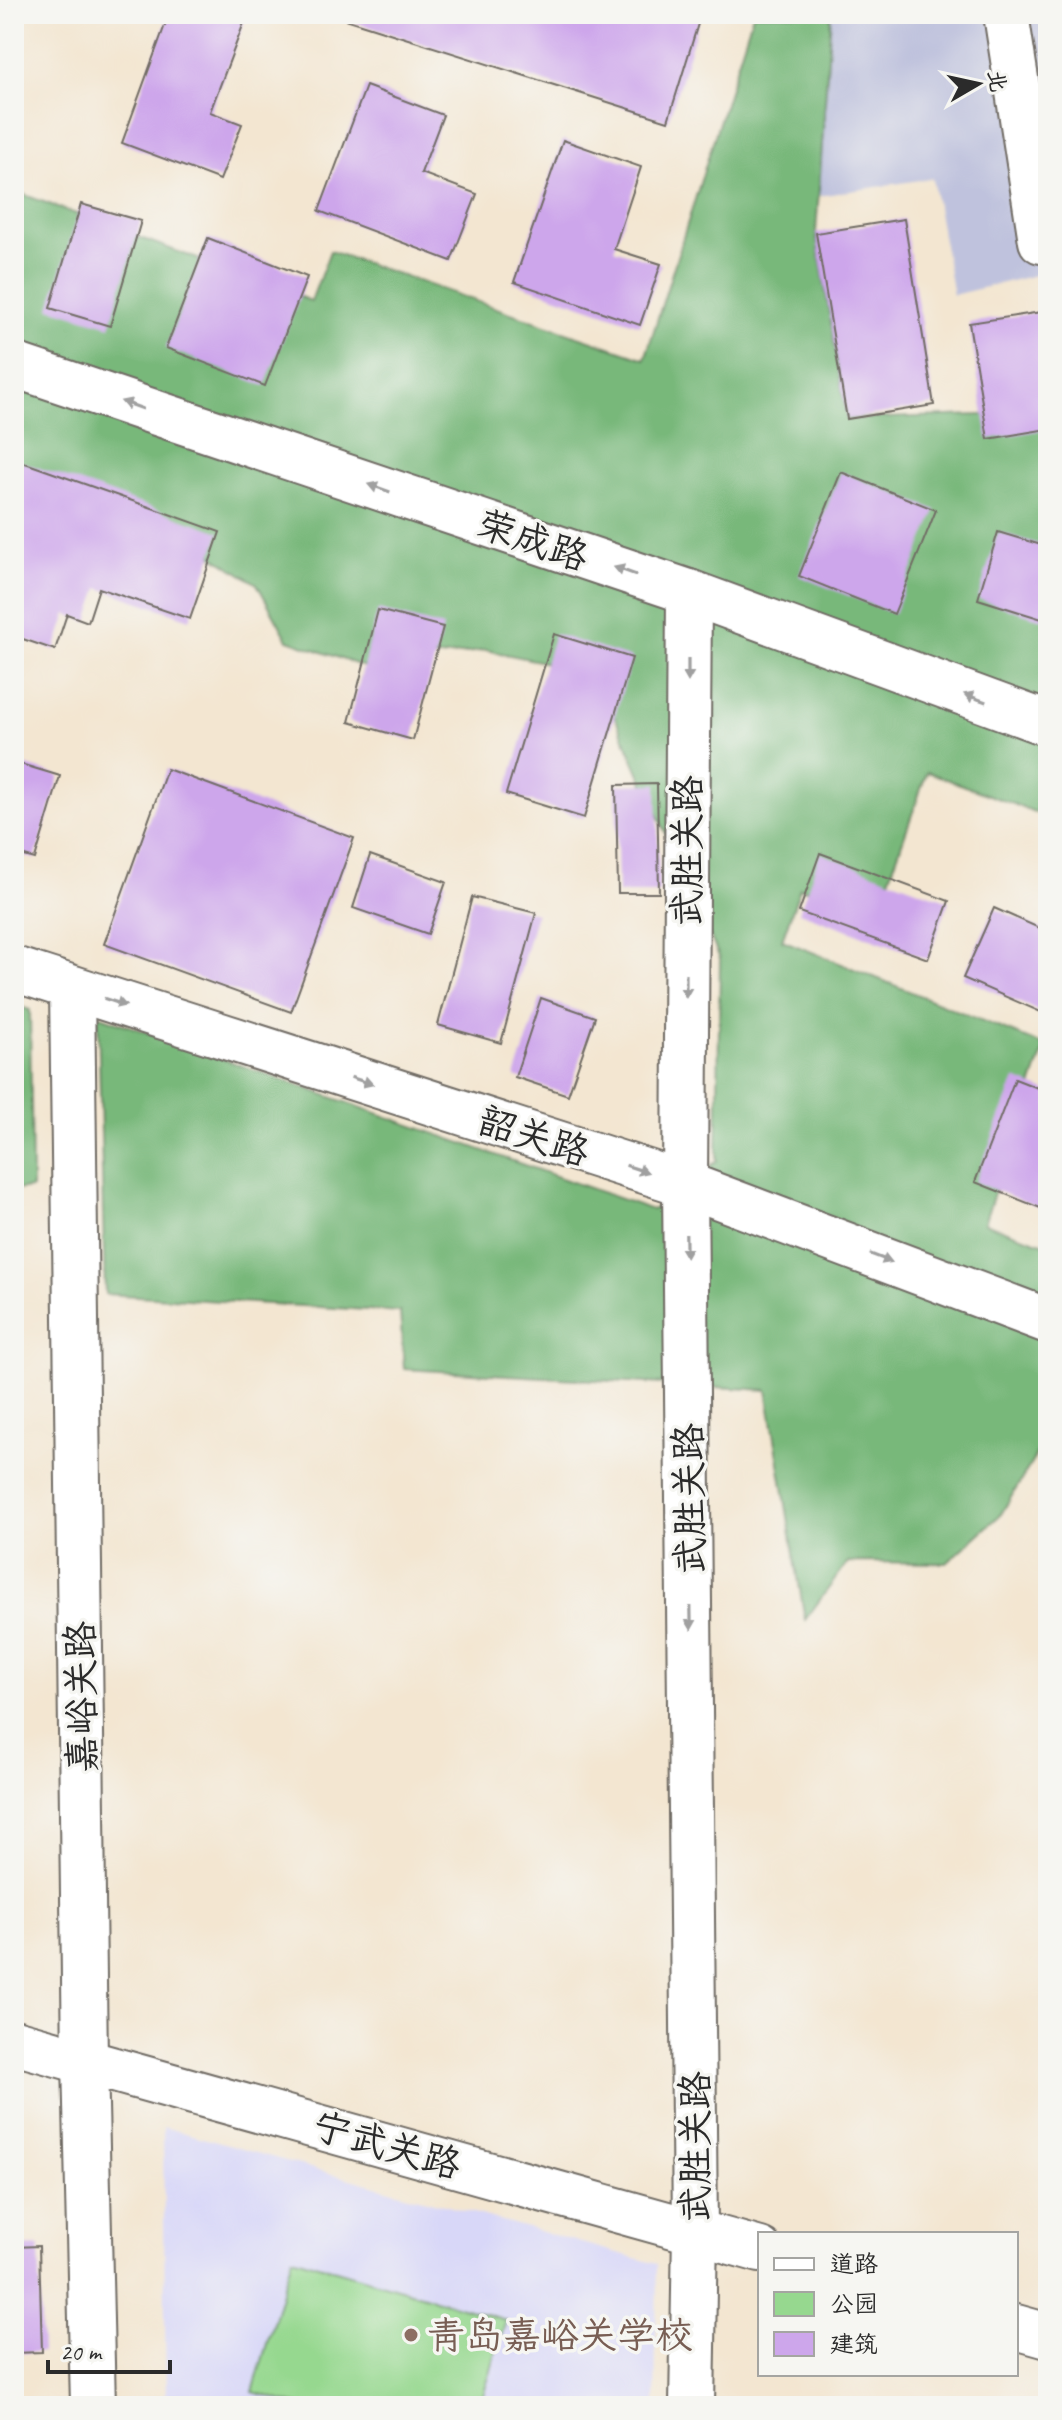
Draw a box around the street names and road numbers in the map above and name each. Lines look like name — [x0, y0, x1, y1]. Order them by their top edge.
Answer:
street label: 荣成路 — [471, 500, 594, 581]
street label: 武胜关路 — [664, 775, 711, 927]
street label: 韶关路 — [472, 1097, 595, 1176]
street label: 武胜关路 — [665, 1423, 714, 1575]
street label: 嘉峪关路 — [57, 1621, 106, 1773]
street label: 武胜关路 — [672, 2071, 719, 2223]
street label: 宁武关路 — [307, 2102, 466, 2189]

